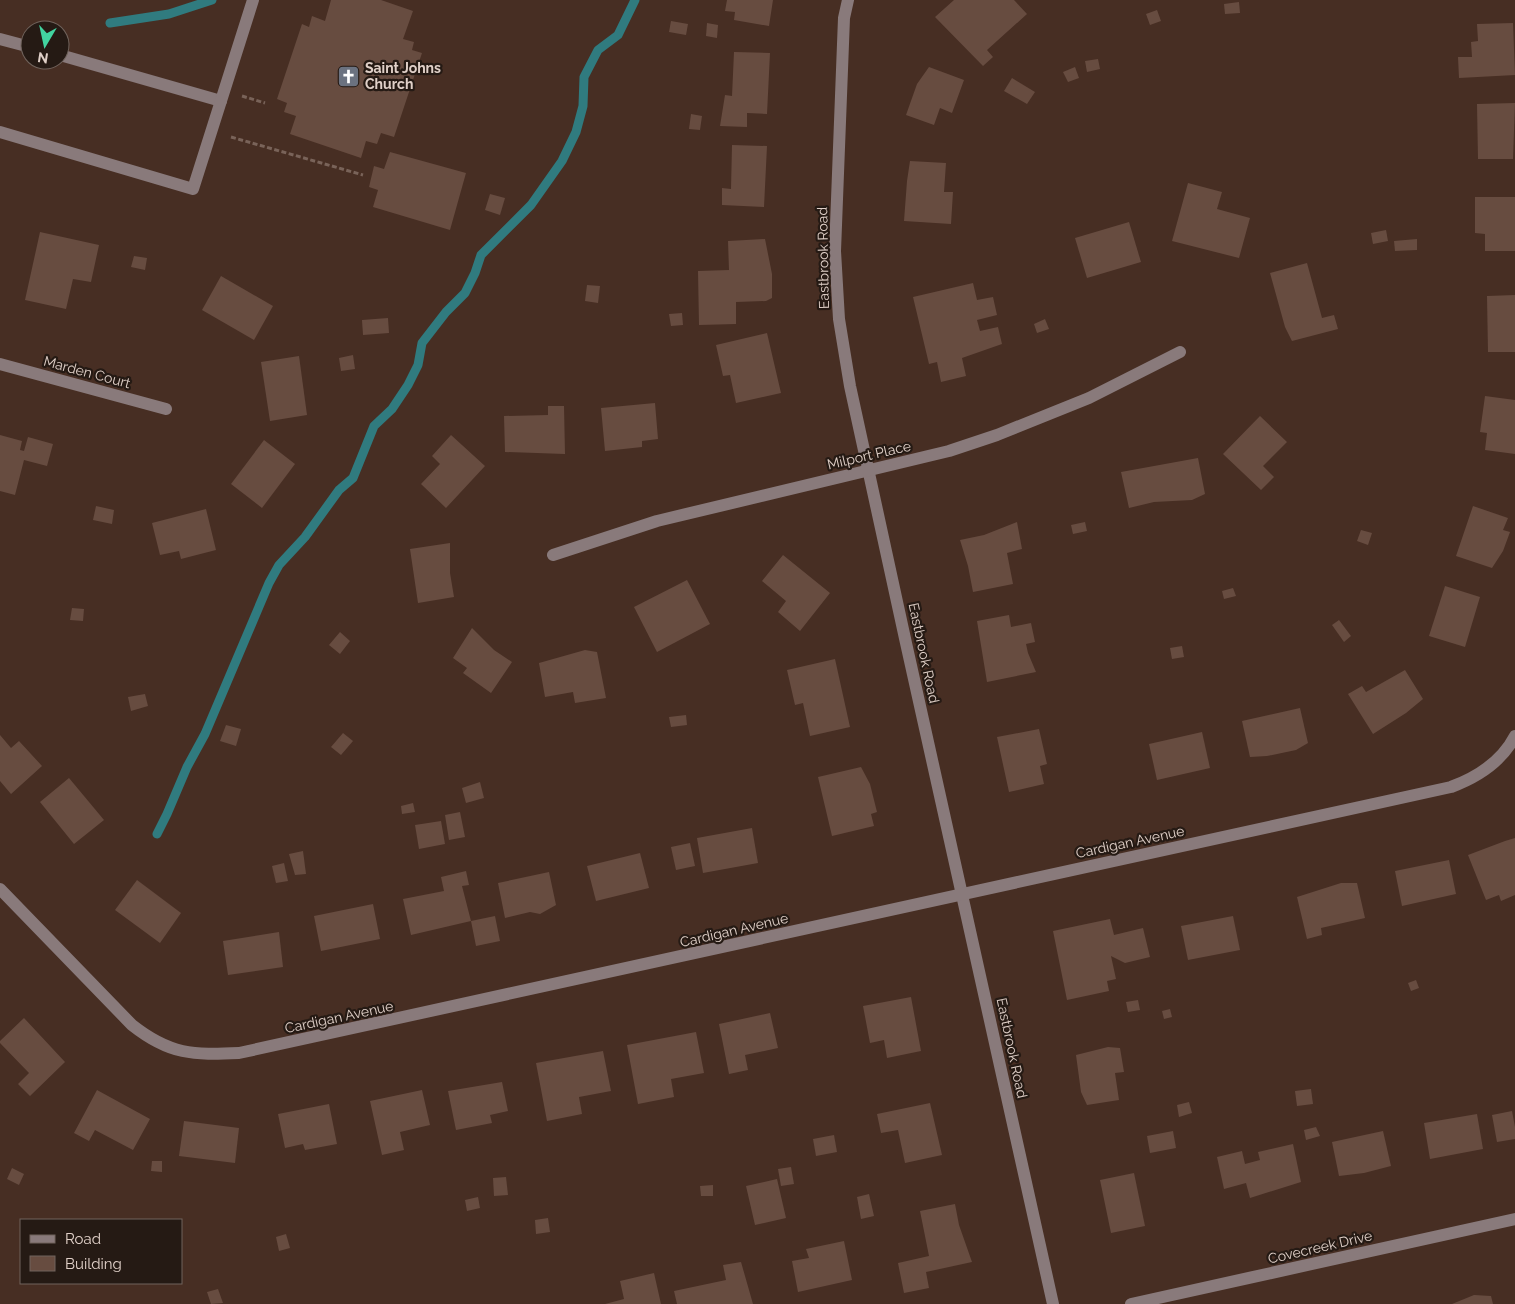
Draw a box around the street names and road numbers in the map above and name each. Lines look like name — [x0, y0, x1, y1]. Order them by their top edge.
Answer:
street label: Eastbrook Road — [814, 207, 832, 309]
street label: Marden Court — [42, 353, 132, 391]
street label: Milport Place — [826, 438, 912, 472]
street label: Eastbrook Road — [906, 601, 942, 705]
street label: Cardigan Avenue — [1074, 823, 1186, 861]
street label: Cardigan Avenue — [678, 910, 790, 950]
street label: Eastbrook Road — [994, 996, 1030, 1100]
street label: Cardigan Avenue — [283, 998, 395, 1036]
street label: Covecreek Drive — [1266, 1227, 1374, 1267]

